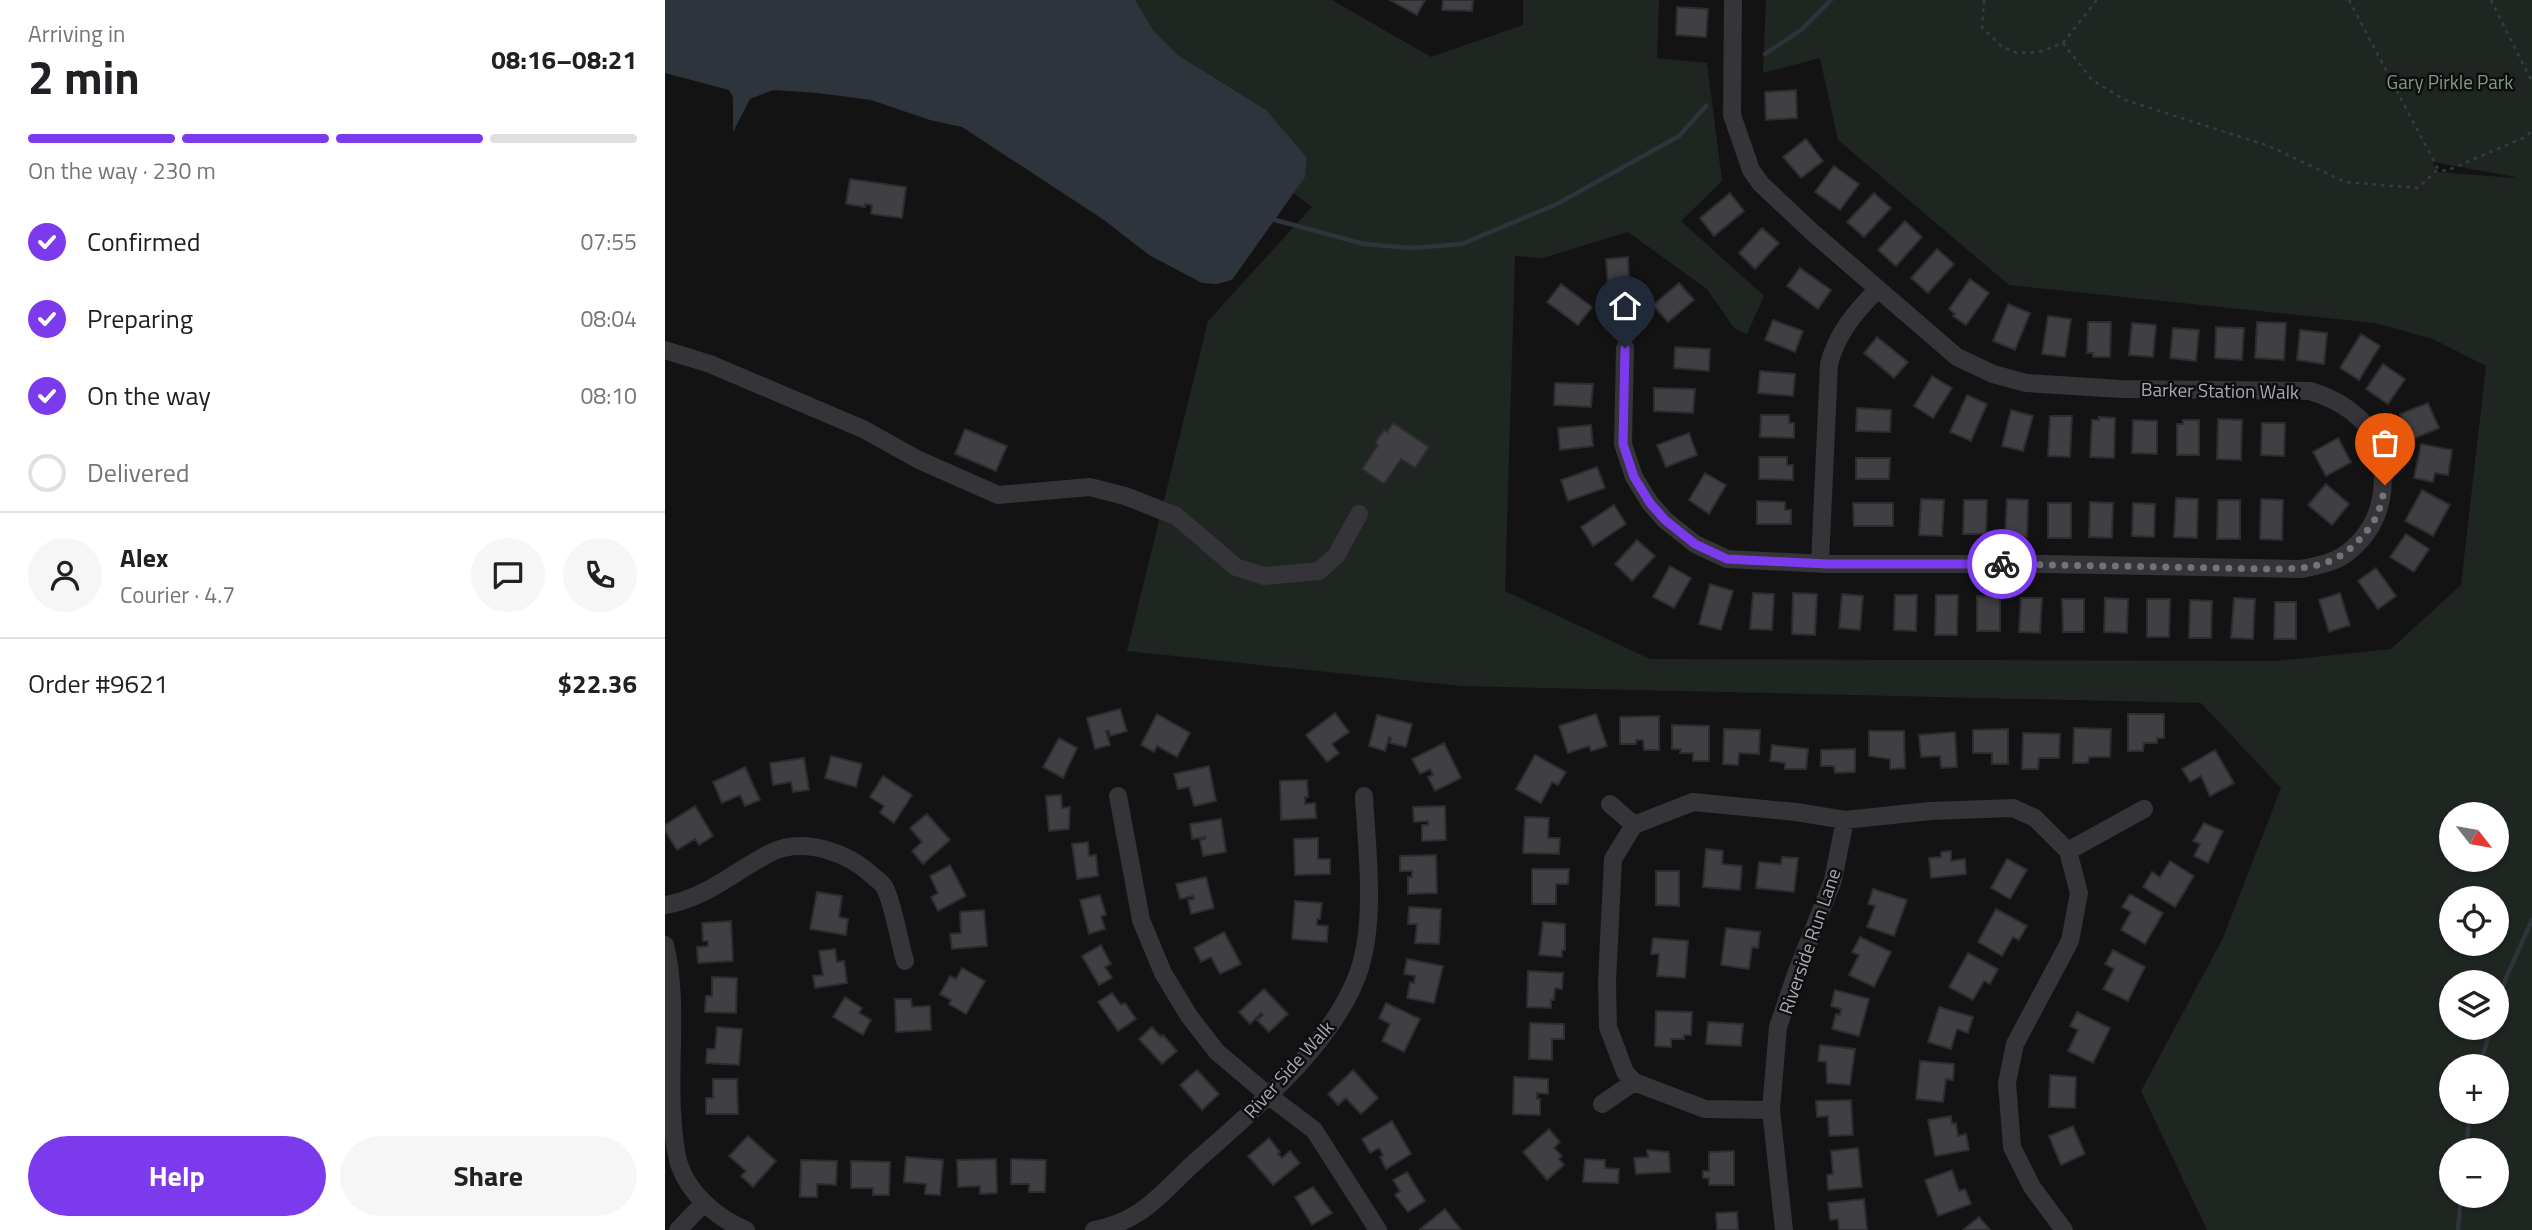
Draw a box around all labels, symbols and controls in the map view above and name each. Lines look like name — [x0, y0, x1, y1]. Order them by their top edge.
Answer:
text: Arriving in — [28, 16, 125, 51]
text: 08:16–08:21 — [491, 40, 637, 79]
text: 2 min — [28, 42, 140, 112]
park label: Gary Pirkle Park — [2387, 67, 2513, 96]
text: On the way · 230 m — [28, 153, 216, 188]
text: Confirmed — [87, 222, 201, 261]
icon: check — [28, 223, 66, 261]
text: 07:55 — [580, 224, 637, 259]
pin — [1595, 276, 1655, 348]
icon: home — [1606, 287, 1644, 325]
text: Preparing — [87, 299, 193, 338]
icon: check — [28, 300, 66, 338]
text: 08:04 — [580, 301, 637, 336]
street label: Barker Station Walk — [2141, 374, 2299, 406]
text: On the way — [87, 376, 211, 415]
icon: check — [28, 377, 66, 415]
text: 08:10 — [580, 378, 637, 413]
pin — [2355, 413, 2415, 485]
icon: bag — [2366, 424, 2404, 462]
text: Delivered — [87, 453, 190, 492]
courier — [1967, 529, 2037, 599]
button: person — [28, 538, 102, 612]
text: Alex — [120, 538, 168, 577]
button: chat — [471, 538, 545, 612]
button: phone — [563, 538, 637, 612]
icon: bike — [1983, 545, 2021, 583]
text: Courier · 4.7 — [120, 577, 235, 612]
text: Order #9621 — [28, 664, 168, 703]
text: $22.36 — [558, 664, 637, 703]
north arrow — [2439, 802, 2509, 872]
map controls — [2439, 802, 2509, 1208]
street label: Riverside Run Lane — [1770, 864, 1848, 1018]
button: locate — [2439, 886, 2509, 956]
button: layers — [2439, 970, 2509, 1040]
street label: River Side Walk — [1236, 1014, 1340, 1124]
button: + — [2439, 1054, 2509, 1124]
button: Help — [28, 1136, 326, 1216]
button: Share — [340, 1136, 637, 1216]
button: − — [2439, 1138, 2509, 1208]

